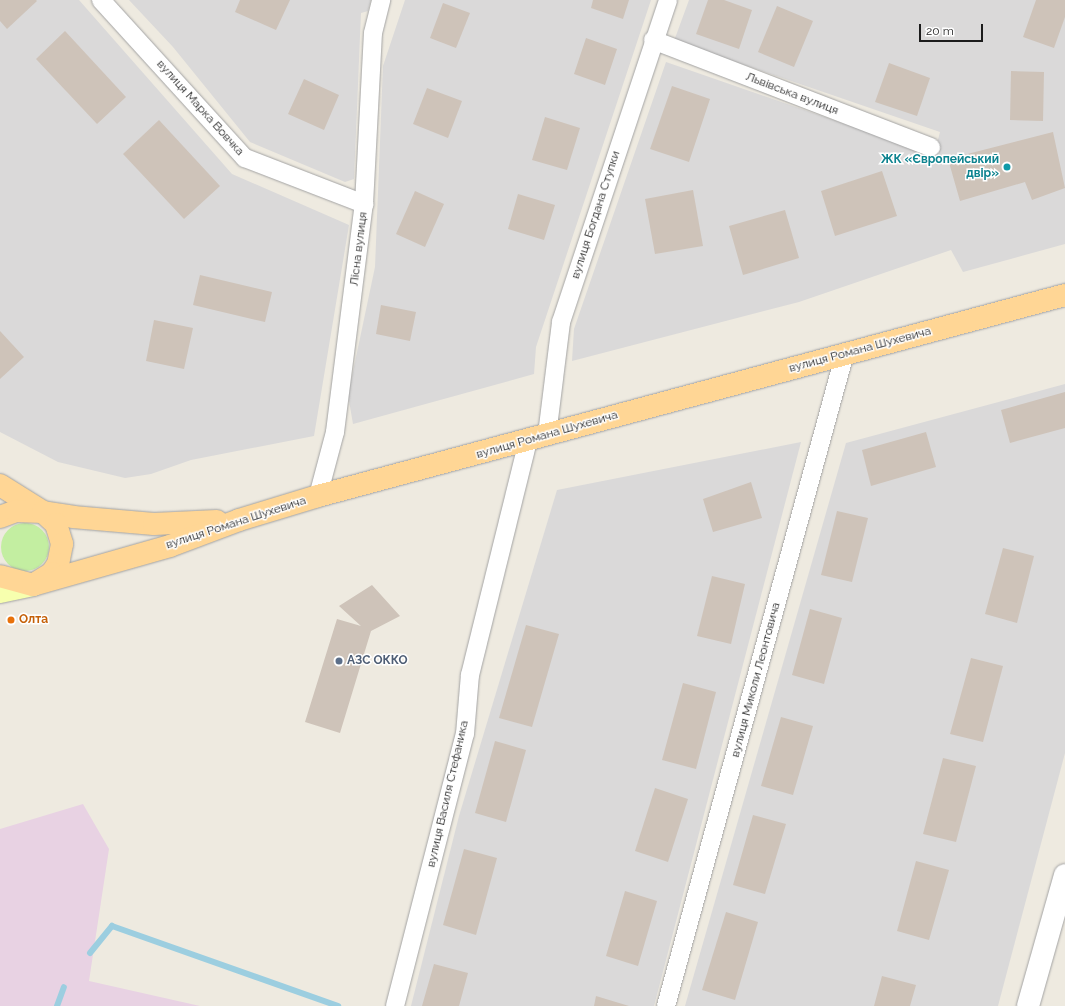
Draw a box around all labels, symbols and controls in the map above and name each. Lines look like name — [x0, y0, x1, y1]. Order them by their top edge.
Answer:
scale bar — [921, 16, 985, 42]
text: 20 m — [926, 24, 954, 38]
street label: вулиця Марка Вовчка — [153, 57, 247, 159]
street label: Львівська вулиця — [744, 70, 840, 118]
street label: вулиця Богдана Ступки — [568, 149, 624, 281]
place label: ЖК «Європейський двір» — [881, 153, 999, 181]
marker: ЖК «Європейський двір» — [1002, 162, 1012, 172]
street label: Лісна вулиця — [347, 211, 371, 287]
street label: вулиця Романа Шухевича — [787, 324, 933, 376]
street label: вулиця Романа Шухевича — [475, 408, 619, 462]
street label: вулиця Романа Шухевича — [164, 494, 308, 552]
street label: вулиця Миколи Леонтовича — [728, 601, 784, 759]
place label: Олта — [19, 613, 48, 627]
marker: Олта — [6, 615, 16, 625]
place label: АЗС ОККО — [347, 654, 408, 668]
marker: АЗС ОККО — [334, 656, 344, 666]
street label: вулиця Василя Стефаника — [424, 719, 472, 869]

